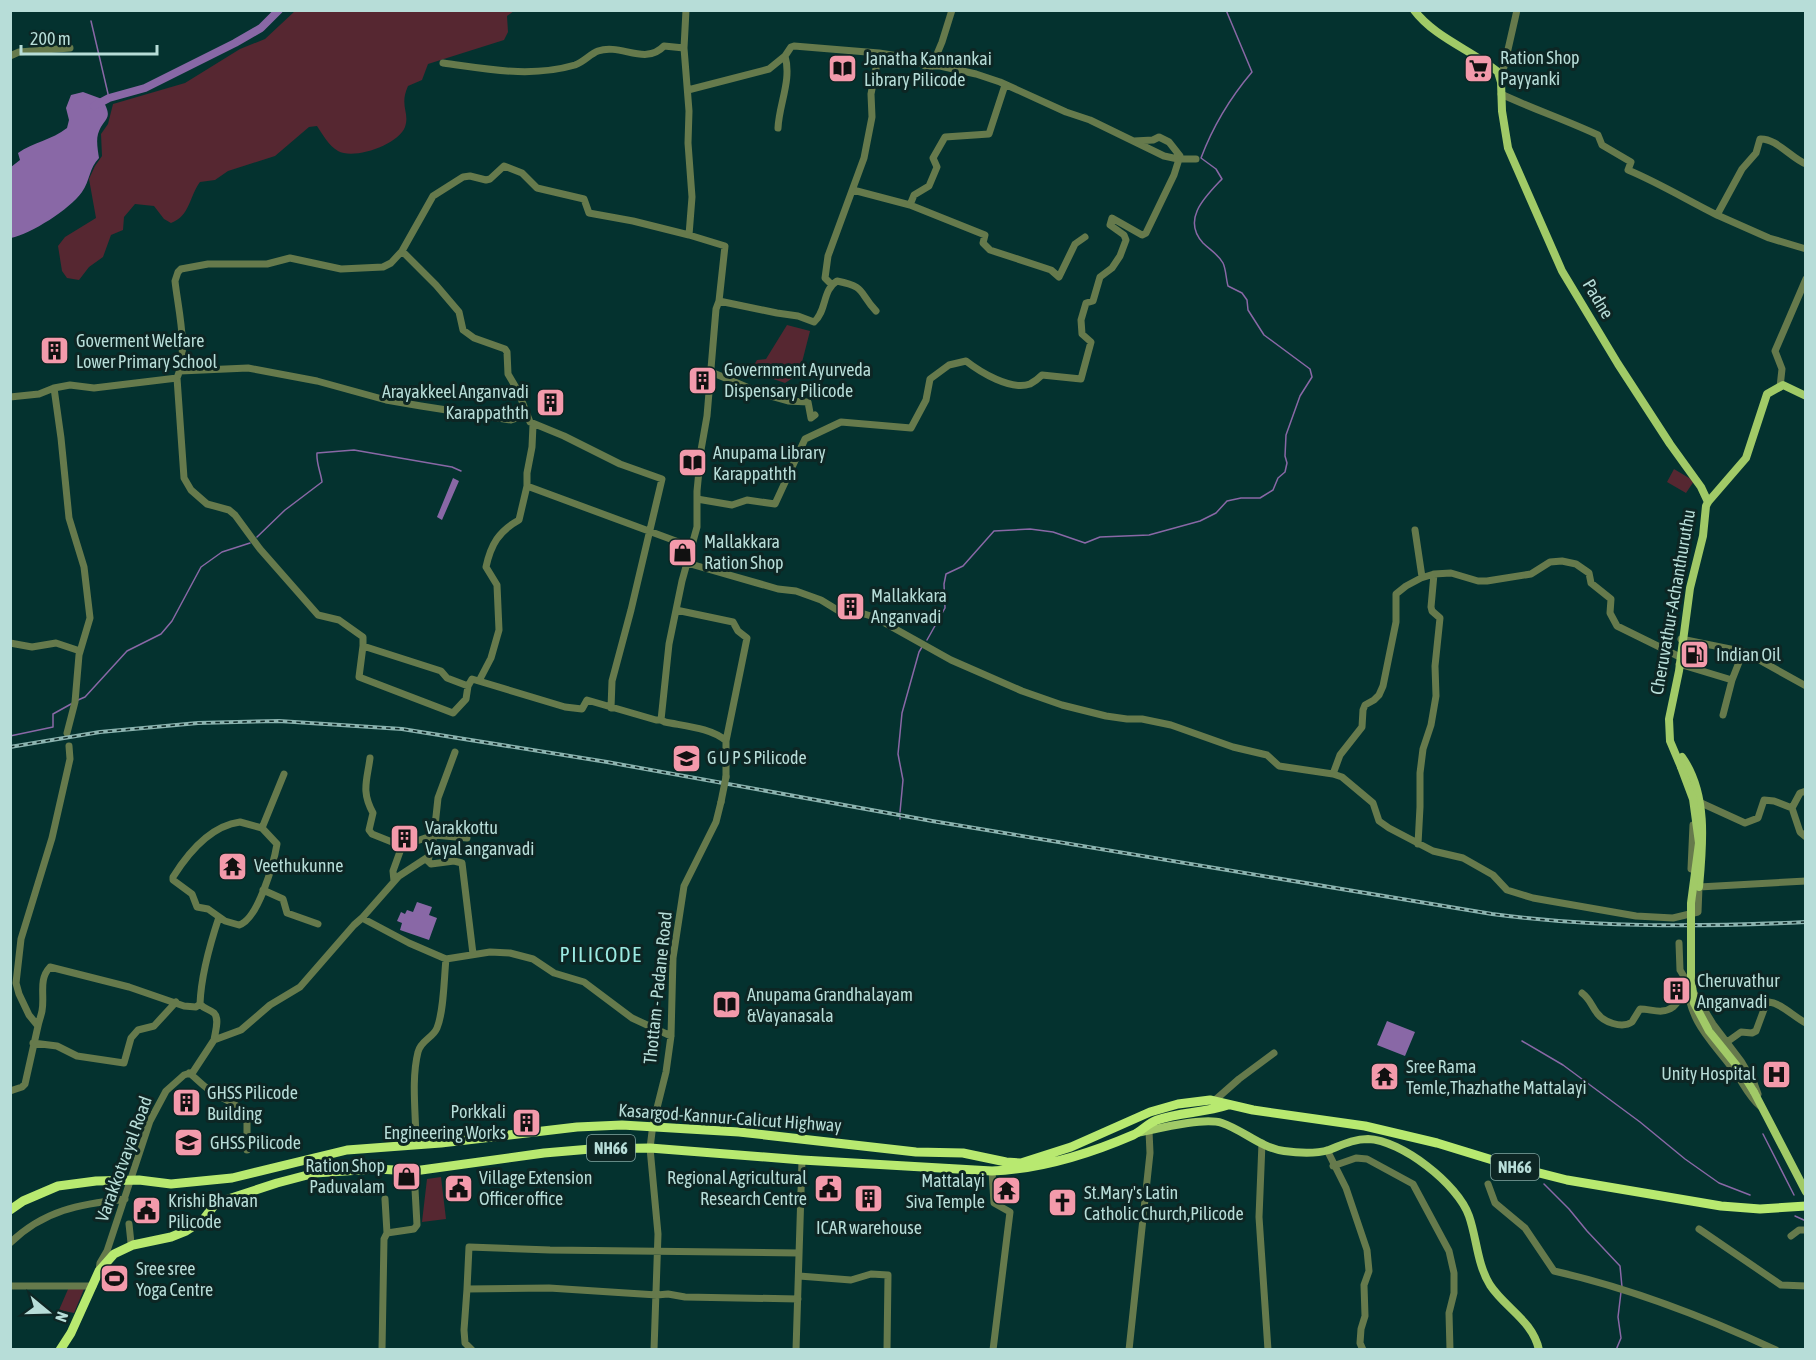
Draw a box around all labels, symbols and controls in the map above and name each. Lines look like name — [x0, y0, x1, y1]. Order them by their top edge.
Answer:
scale bar — [21, 18, 158, 56]
text: 200 m — [30, 28, 71, 49]
place label: Ration Shop Payyanki — [1500, 47, 1580, 89]
place label: Janatha Kannankai Library Pilicode — [864, 48, 992, 90]
supermarket icon: Ration Shop Payyanki — [1463, 52, 1495, 84]
library icon: Janatha Kannankai Library Pilicode — [827, 53, 859, 85]
street label: Padne — [1579, 275, 1618, 322]
place label: Goverment Welfare Lower Primary School — [76, 330, 217, 372]
building icon: Goverment Welfare Lower Primary School — [39, 335, 71, 367]
place label: Government Ayurveda Dispensary Pilicode — [724, 359, 871, 401]
building icon: Government Ayurveda Dispensary Pilicode — [687, 364, 719, 396]
place label: Arayakkeel Anganvadi Karappathth — [382, 381, 529, 423]
building icon: Arayakkeel Anganvadi Karappathth — [534, 386, 566, 418]
place label: Anupama Library Karappathth — [713, 442, 826, 484]
library icon: Anupama Library Karappathth — [676, 447, 708, 479]
street label: Cheruvathur-Achanthuruthu — [1646, 508, 1699, 696]
place label: Mallakkara Ration Shop — [704, 531, 784, 573]
shop icon: Mallakkara Ration Shop — [667, 536, 699, 568]
place label: Mallakkara Anganvadi — [871, 585, 947, 627]
building icon: Mallakkara Anganvadi — [834, 590, 866, 622]
fuel station icon: Indian Oil — [1679, 639, 1711, 671]
place label: Indian Oil — [1716, 644, 1781, 665]
school or university icon: G U P S Pilicode — [670, 742, 702, 774]
place label: G U P S Pilicode — [707, 747, 807, 768]
place label: Varakkottu Vayal anganvadi — [425, 817, 534, 859]
building icon: Varakkottu Vayal anganvadi — [388, 822, 420, 854]
temple icon: Veethukunne — [217, 850, 249, 882]
place label: Veethukunne — [254, 855, 343, 876]
street label: Thottam - Padane Road — [639, 911, 676, 1065]
district label: PILICODE — [559, 942, 643, 966]
place label: Cheruvathur Anganvadi — [1697, 970, 1780, 1012]
building icon: Cheruvathur Anganvadi — [1660, 975, 1692, 1007]
place label: Anupama Grandhalayam &Vayanasala — [747, 984, 913, 1026]
library icon: Anupama Grandhalayam &Vayanasala — [710, 989, 742, 1021]
place label: Sree Rama Temle,Thazhathe Mattalayi — [1406, 1056, 1587, 1098]
hospital icon: Unity Hospital — [1761, 1058, 1793, 1090]
temple icon: Sree Rama Temle,Thazhathe Mattalayi — [1369, 1061, 1401, 1093]
place label: Unity Hospital — [1661, 1063, 1756, 1084]
place label: GHSS Pilicode Building — [207, 1082, 298, 1124]
building icon: GHSS Pilicode Building — [170, 1087, 202, 1119]
street label: Varakkotvayal Road — [91, 1093, 156, 1224]
street label: Kasargod-Kannur-Calicut Highway — [618, 1099, 842, 1136]
place label: Porkkali Engineering Works — [384, 1101, 506, 1143]
building icon: Porkkali Engineering Works — [511, 1106, 543, 1138]
school or university icon: GHSS Pilicode — [173, 1127, 205, 1159]
place label: GHSS Pilicode — [210, 1132, 301, 1153]
road number: NH66 — [587, 1135, 635, 1161]
road number: NH66 — [1491, 1154, 1539, 1180]
place label: Ration Shop Paduvalam — [305, 1155, 385, 1197]
shop icon: Ration Shop Paduvalam — [390, 1160, 422, 1192]
place label: Village Extension Officer office — [479, 1167, 592, 1209]
place label: Regional Agricultural Research Centre — [667, 1167, 807, 1209]
place label: Mattalayi Siva Temple — [906, 1170, 985, 1212]
public building icon: Village Extension Officer office — [442, 1172, 474, 1204]
public building icon: Regional Agricultural Research Centre — [812, 1172, 844, 1204]
temple icon: Mattalayi Siva Temple — [990, 1175, 1022, 1207]
place label: St.Mary's Latin Catholic Church,Pilicode — [1084, 1182, 1244, 1224]
building icon: ICAR warehouse — [853, 1183, 885, 1215]
church icon: St.Mary's Latin Catholic Church,Pilicode — [1047, 1187, 1079, 1219]
place label: Krishi Bhavan Pilicode — [168, 1190, 258, 1232]
public building icon: Krishi Bhavan Pilicode — [131, 1195, 163, 1227]
place label: ICAR warehouse — [816, 1217, 922, 1238]
place label: Sree sree Yoga Centre — [136, 1258, 213, 1300]
sports icon: Sree sree Yoga Centre — [99, 1263, 131, 1295]
north arrow — [18, 1282, 78, 1342]
text: N — [52, 1309, 72, 1324]

